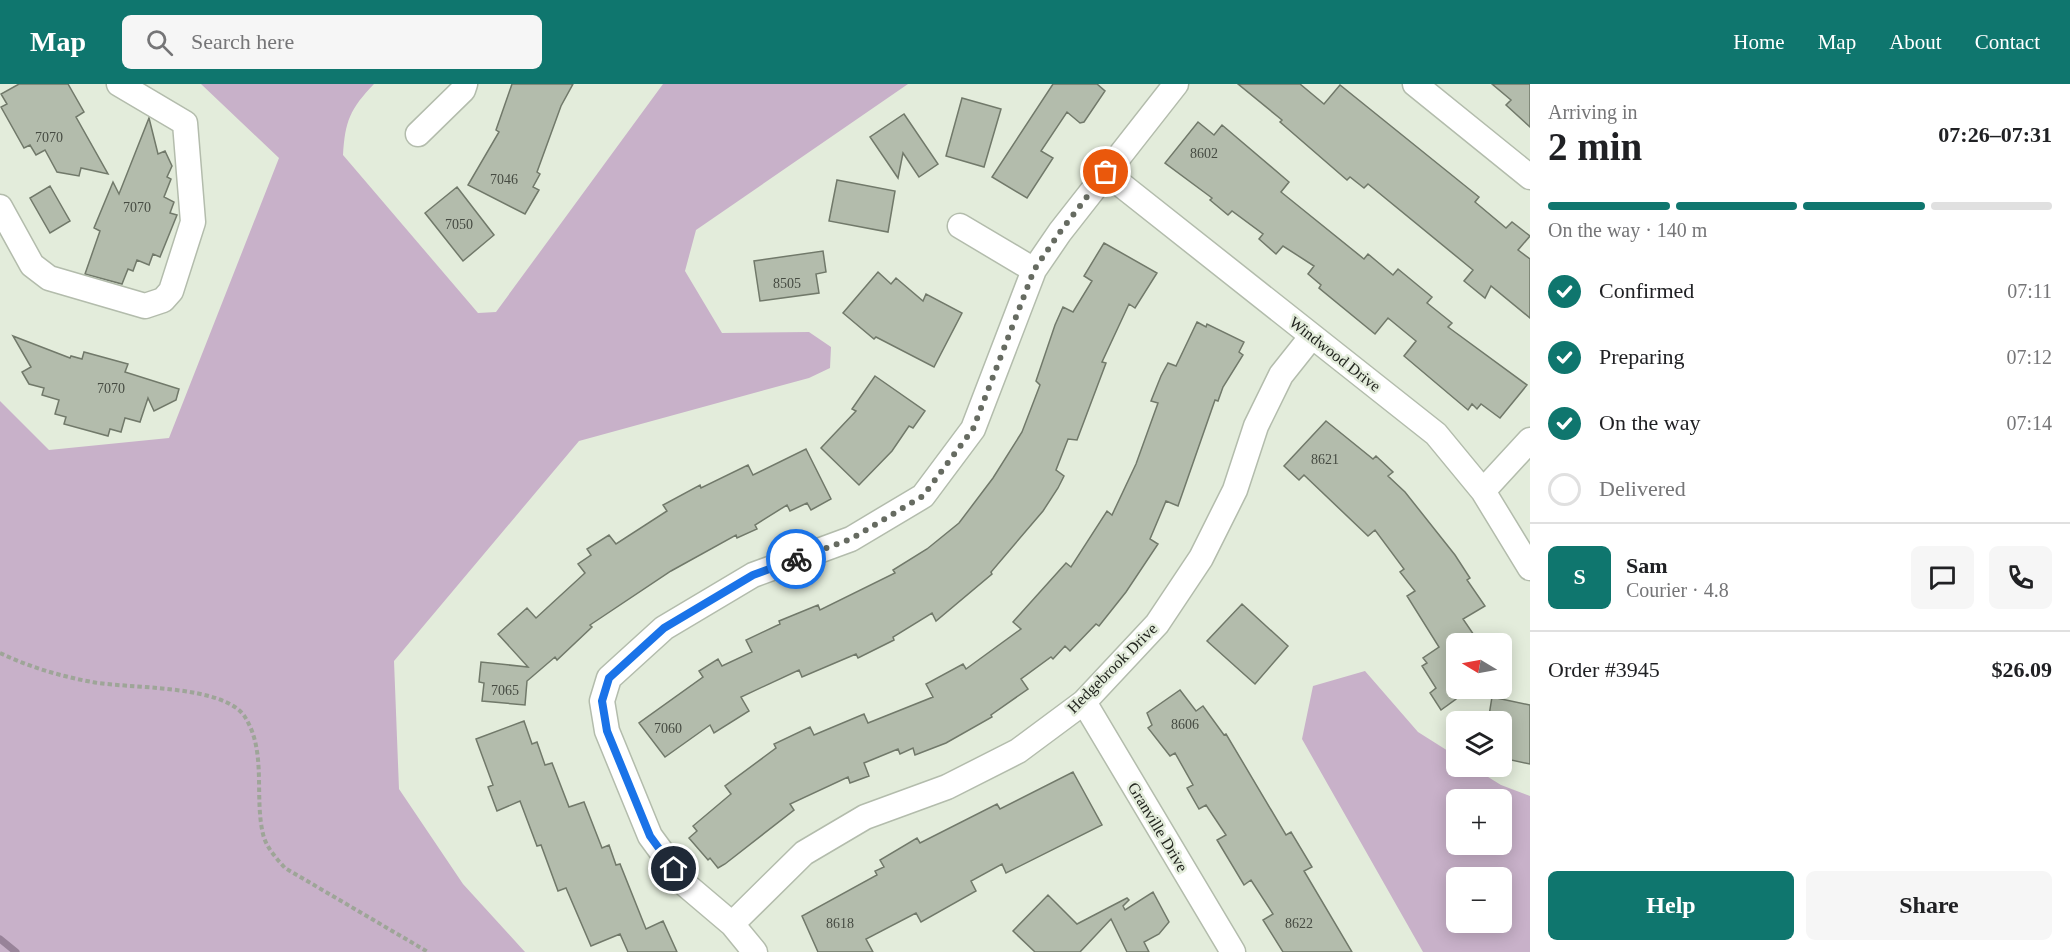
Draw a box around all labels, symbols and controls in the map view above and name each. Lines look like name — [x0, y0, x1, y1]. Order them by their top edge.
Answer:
search box — [122, 15, 542, 69]
text: Map — [30, 26, 86, 57]
icon: search — [143, 26, 176, 59]
text: Search here — [191, 29, 294, 54]
text: Home — [1733, 30, 1785, 54]
text: Map — [1818, 30, 1856, 54]
text: About — [1889, 30, 1942, 54]
text: Contact — [1975, 30, 2040, 54]
text: Arriving in — [1548, 101, 1637, 123]
text: 07:26–07:31 — [1938, 122, 2052, 147]
text: 2 min — [1548, 125, 1642, 168]
house number: 7070 — [35, 130, 63, 145]
pin — [1080, 146, 1131, 197]
house number: 8602 — [1190, 146, 1218, 161]
icon: bag — [1089, 155, 1122, 188]
house number: 7046 — [490, 172, 518, 187]
house number: 7070 — [123, 200, 151, 215]
house number: 7050 — [445, 217, 473, 232]
text: On the way · 140 m — [1548, 219, 1707, 241]
icon: check — [1548, 275, 1581, 308]
house number: 8505 — [773, 276, 801, 291]
text: Confirmed — [1599, 278, 1694, 303]
text: 07:11 — [2007, 280, 2052, 302]
street label: Windwood Drive — [1286, 313, 1384, 395]
icon: check — [1548, 341, 1581, 374]
text: Preparing — [1599, 344, 1685, 369]
text: 07:12 — [2006, 346, 2052, 368]
house number: 7070 — [97, 381, 125, 396]
icon: check — [1548, 407, 1581, 440]
text: On the way — [1599, 410, 1700, 435]
text: 07:14 — [2006, 412, 2052, 434]
house number: 8621 — [1311, 452, 1339, 467]
text: Delivered — [1599, 476, 1686, 501]
courier — [766, 529, 826, 589]
icon: bike — [780, 543, 813, 576]
button: chat — [1911, 546, 1974, 609]
button: phone — [1989, 546, 2052, 609]
text: Sam — [1626, 553, 1668, 578]
text: S — [1573, 564, 1586, 589]
text: Courier · 4.8 — [1626, 579, 1729, 601]
street label: Hedgebrook Drive — [1064, 620, 1161, 717]
north arrow — [1446, 633, 1512, 699]
map controls — [1446, 633, 1512, 933]
text: Order #3945 — [1548, 657, 1660, 682]
text: $26.09 — [1992, 657, 2052, 682]
house number: 7065 — [491, 683, 519, 698]
button: layers — [1446, 711, 1512, 777]
house number: 8606 — [1171, 717, 1199, 732]
house number: 7060 — [654, 721, 682, 736]
street label: Granville Drive — [1125, 779, 1191, 875]
button: + — [1446, 789, 1512, 855]
pin — [648, 843, 699, 894]
icon: home — [657, 852, 690, 885]
button: − — [1446, 867, 1512, 933]
button: Help — [1548, 871, 1794, 940]
button: Share — [1806, 871, 2052, 940]
house number: 8618 — [826, 916, 854, 931]
house number: 8622 — [1285, 916, 1313, 931]

